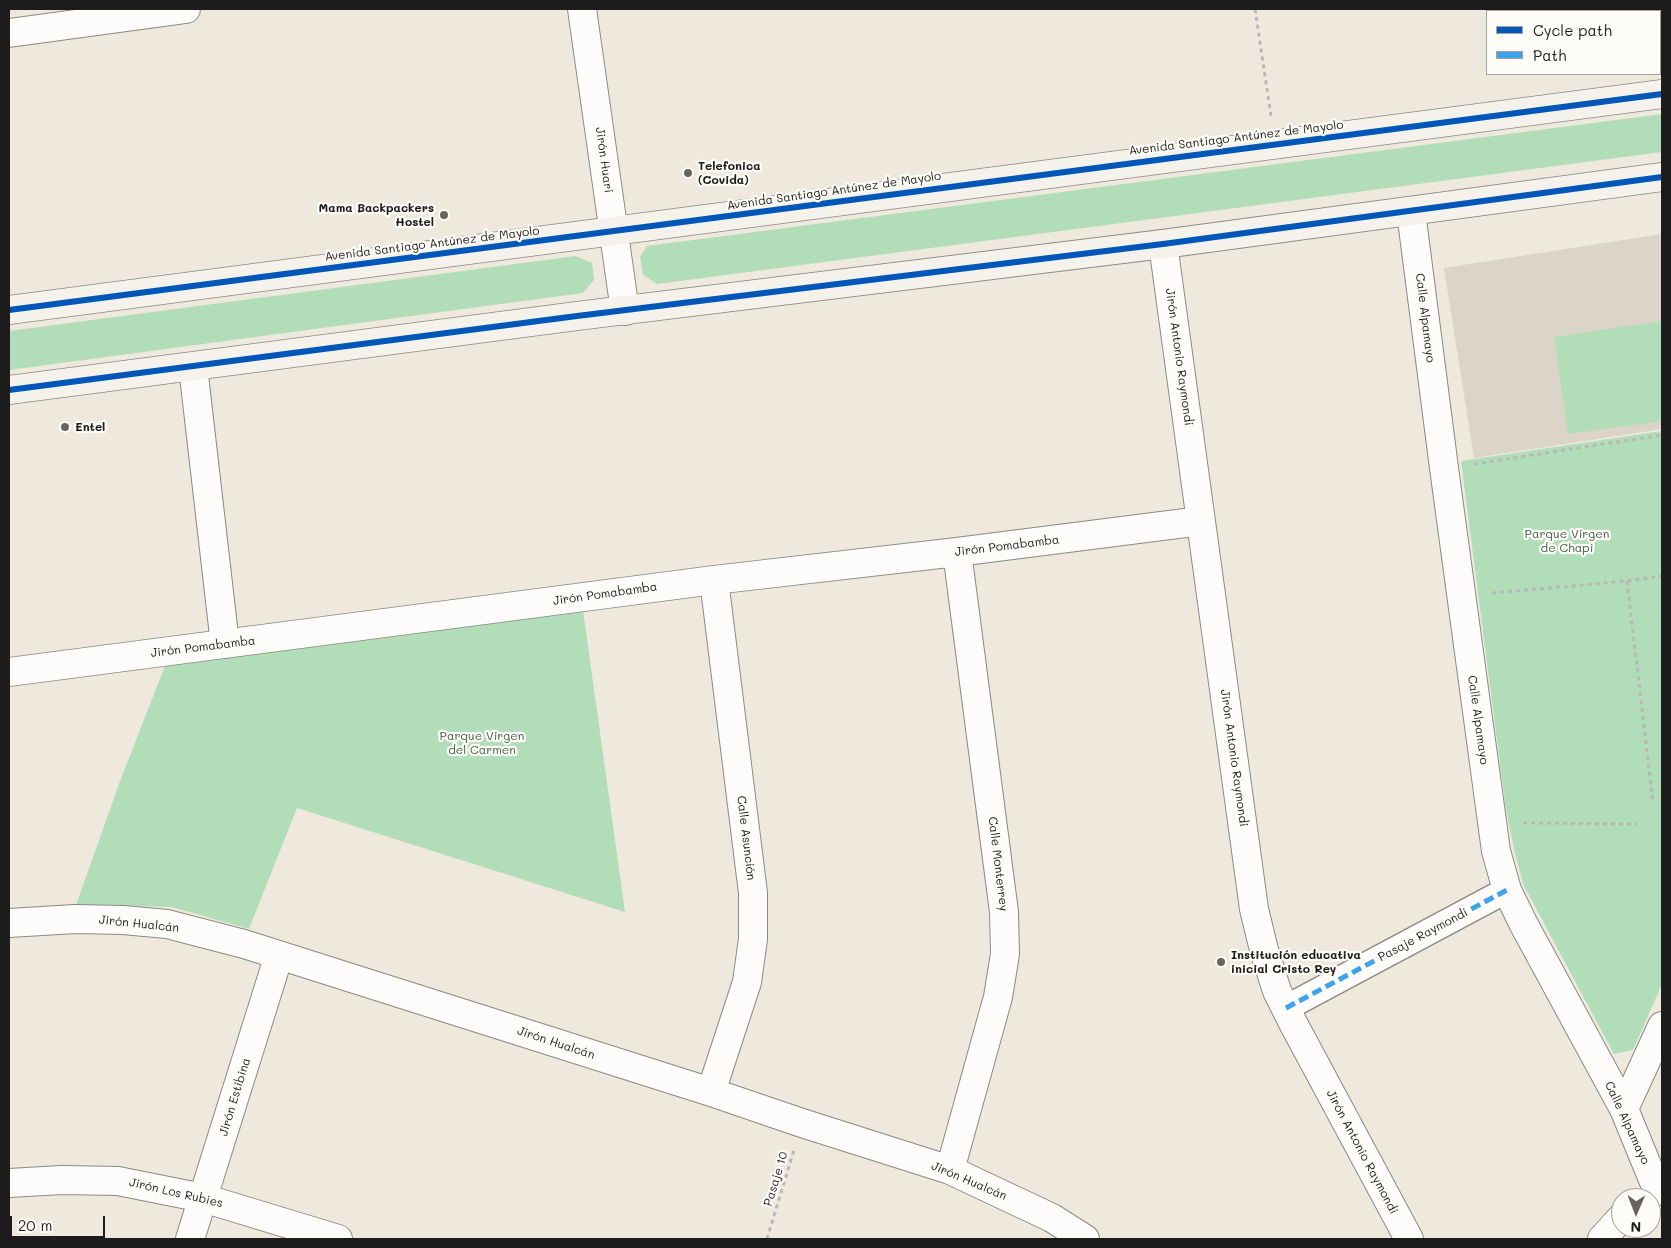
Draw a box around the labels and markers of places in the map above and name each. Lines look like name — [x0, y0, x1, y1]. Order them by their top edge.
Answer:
place label: Telefonica (Covida) — [698, 159, 761, 187]
marker: Telefonica (Covida) — [682, 167, 694, 179]
place label: Mama Backpackers Hostel — [319, 201, 434, 229]
marker: Mama Backpackers Hostel — [438, 209, 450, 221]
place label: Entel — [75, 420, 105, 434]
marker: Entel — [59, 421, 71, 433]
place label: Institución educativa inicial Cristo Rey — [1231, 948, 1361, 976]
marker: Institución educativa inicial Cristo Rey — [1215, 956, 1227, 968]

